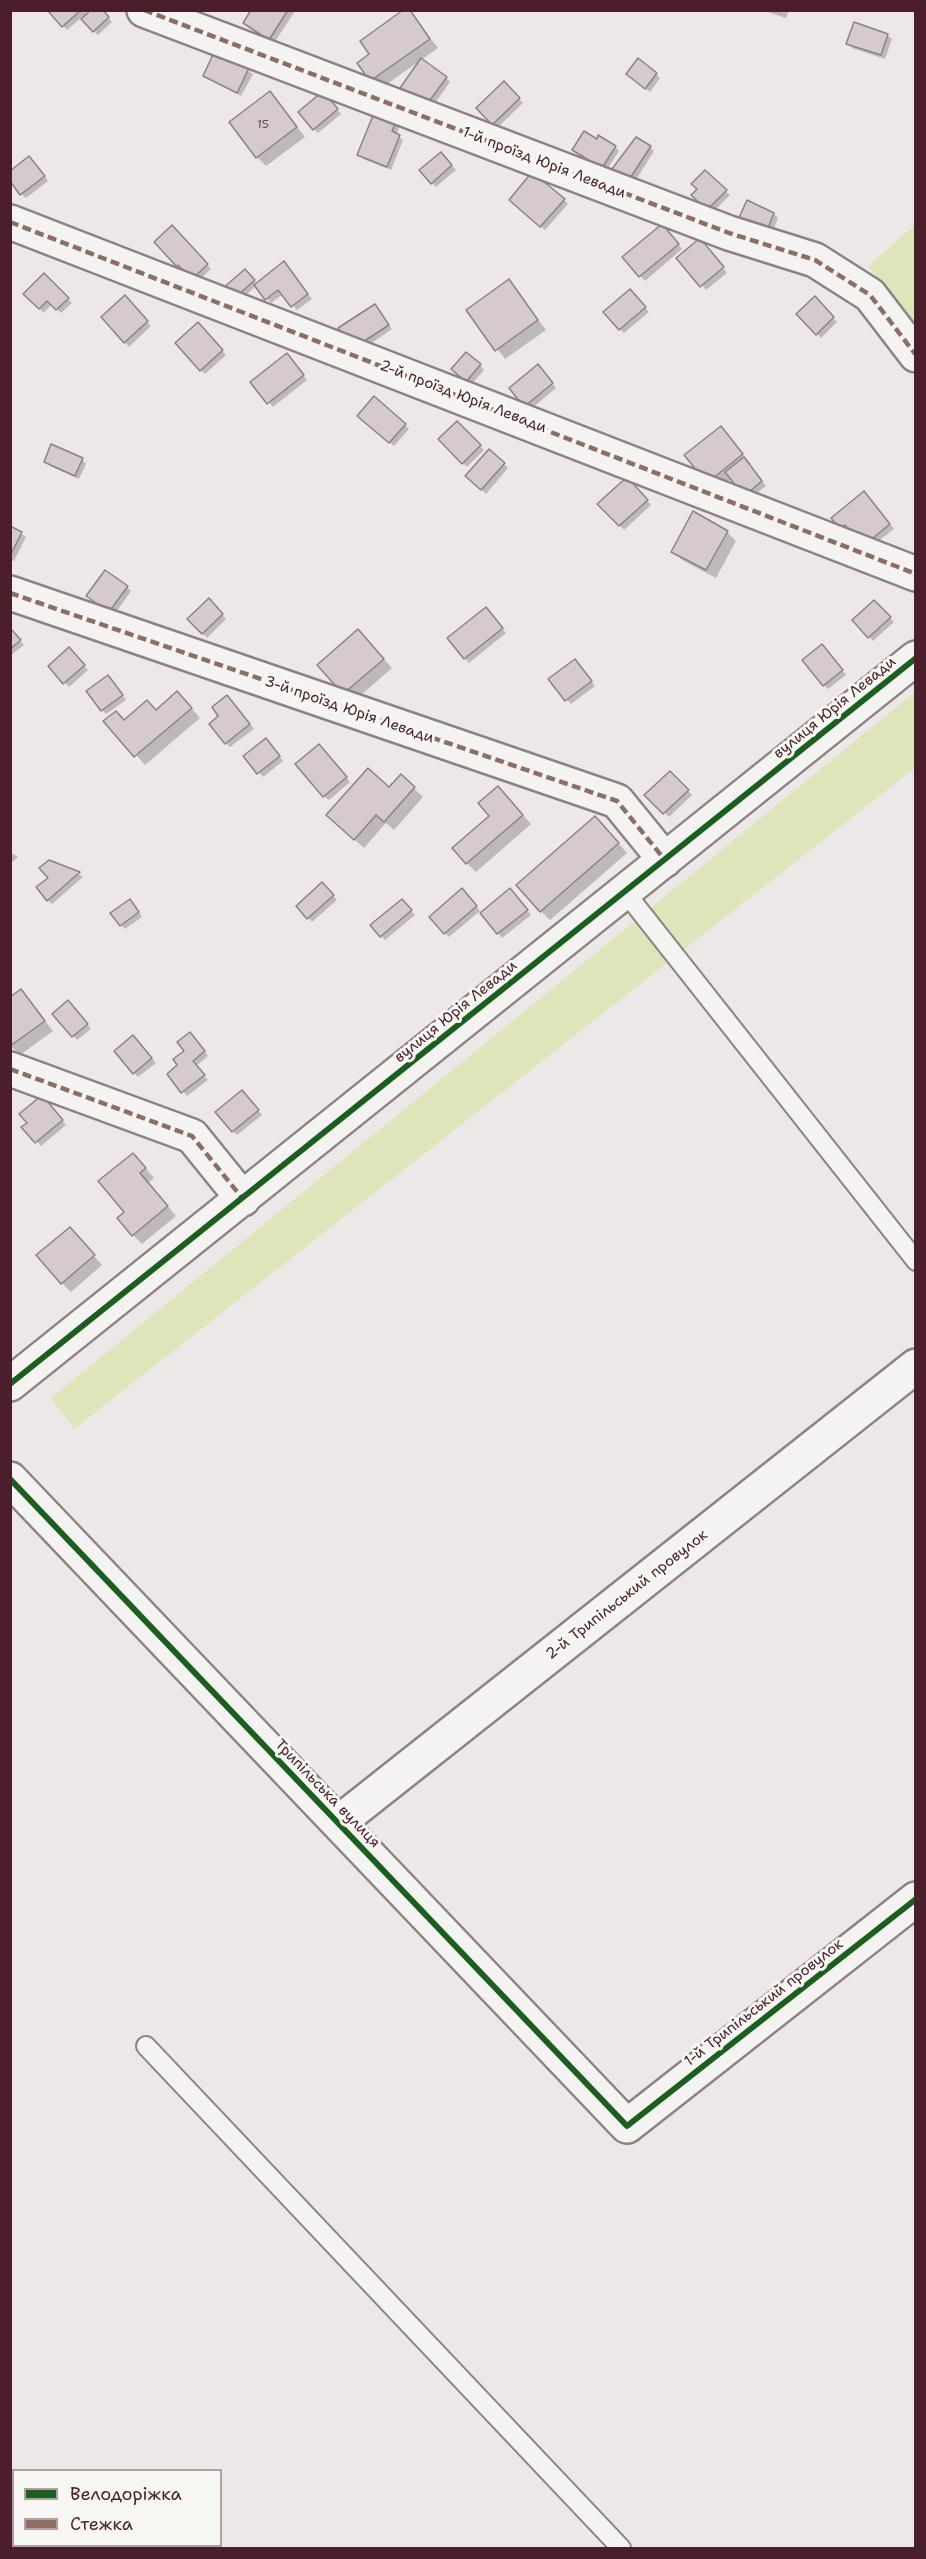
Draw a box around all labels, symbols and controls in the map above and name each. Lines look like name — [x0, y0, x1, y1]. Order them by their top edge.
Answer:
house number: 15 — [257, 118, 269, 132]
street label: 1-й проїзд Юрія Левади — [460, 123, 628, 203]
street label: 2-й проїзд Юрія Левади — [377, 357, 549, 437]
street label: вулиця Юрія Левади — [770, 653, 900, 763]
street label: 3-й проїзд Юрія Левади — [262, 672, 436, 748]
street label: вулиця Юрія Левади — [391, 957, 521, 1067]
street label: 2-й Трипільський провулок — [543, 1526, 711, 1664]
street label: Трипільська вулиця — [271, 1736, 383, 1852]
street label: 1-й Трипільський провулок — [681, 1935, 847, 2071]
legend — [12, 2469, 222, 2547]
text: Велодоріжка — [70, 2482, 182, 2506]
text: Стежка — [70, 2512, 133, 2536]

